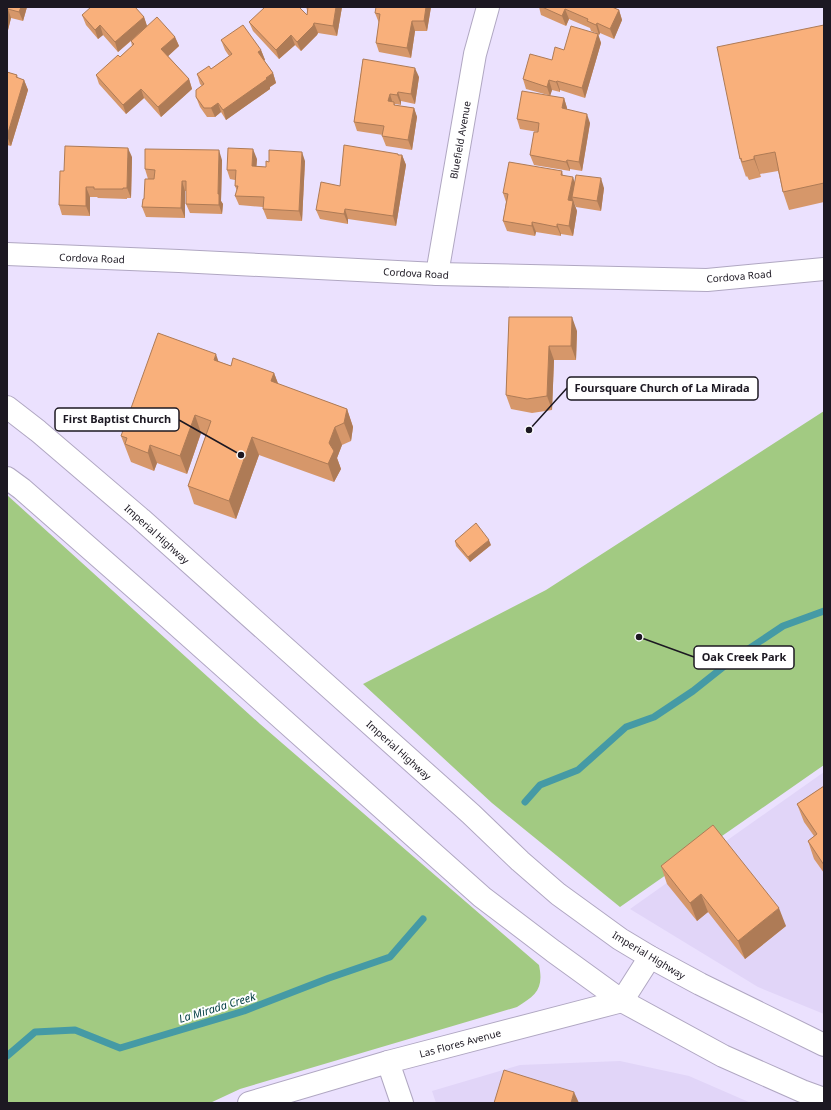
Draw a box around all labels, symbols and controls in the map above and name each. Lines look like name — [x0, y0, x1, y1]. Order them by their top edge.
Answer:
street label: Bluefield Avenue — [446, 100, 474, 180]
street label: Cordova Road — [59, 250, 125, 266]
street label: Cordova Road — [383, 264, 449, 282]
street label: Cordova Road — [706, 266, 772, 286]
callout: Foursquare Church of La Mirada — [567, 377, 758, 400]
text: Foursquare Church of La Mirada — [574, 380, 750, 395]
callout: First Baptist Church — [55, 408, 179, 431]
text: First Baptist Church — [63, 411, 171, 426]
street label: Imperial Highway — [122, 501, 193, 568]
callout: Oak Creek Park — [694, 646, 794, 669]
text: Oak Creek Park — [702, 649, 787, 664]
street label: Imperial Highway — [364, 717, 435, 784]
street label: Imperial Highway — [610, 928, 689, 983]
water label: La Mirada Creek — [177, 988, 258, 1026]
street label: Las Flores Avenue — [418, 1025, 503, 1061]

